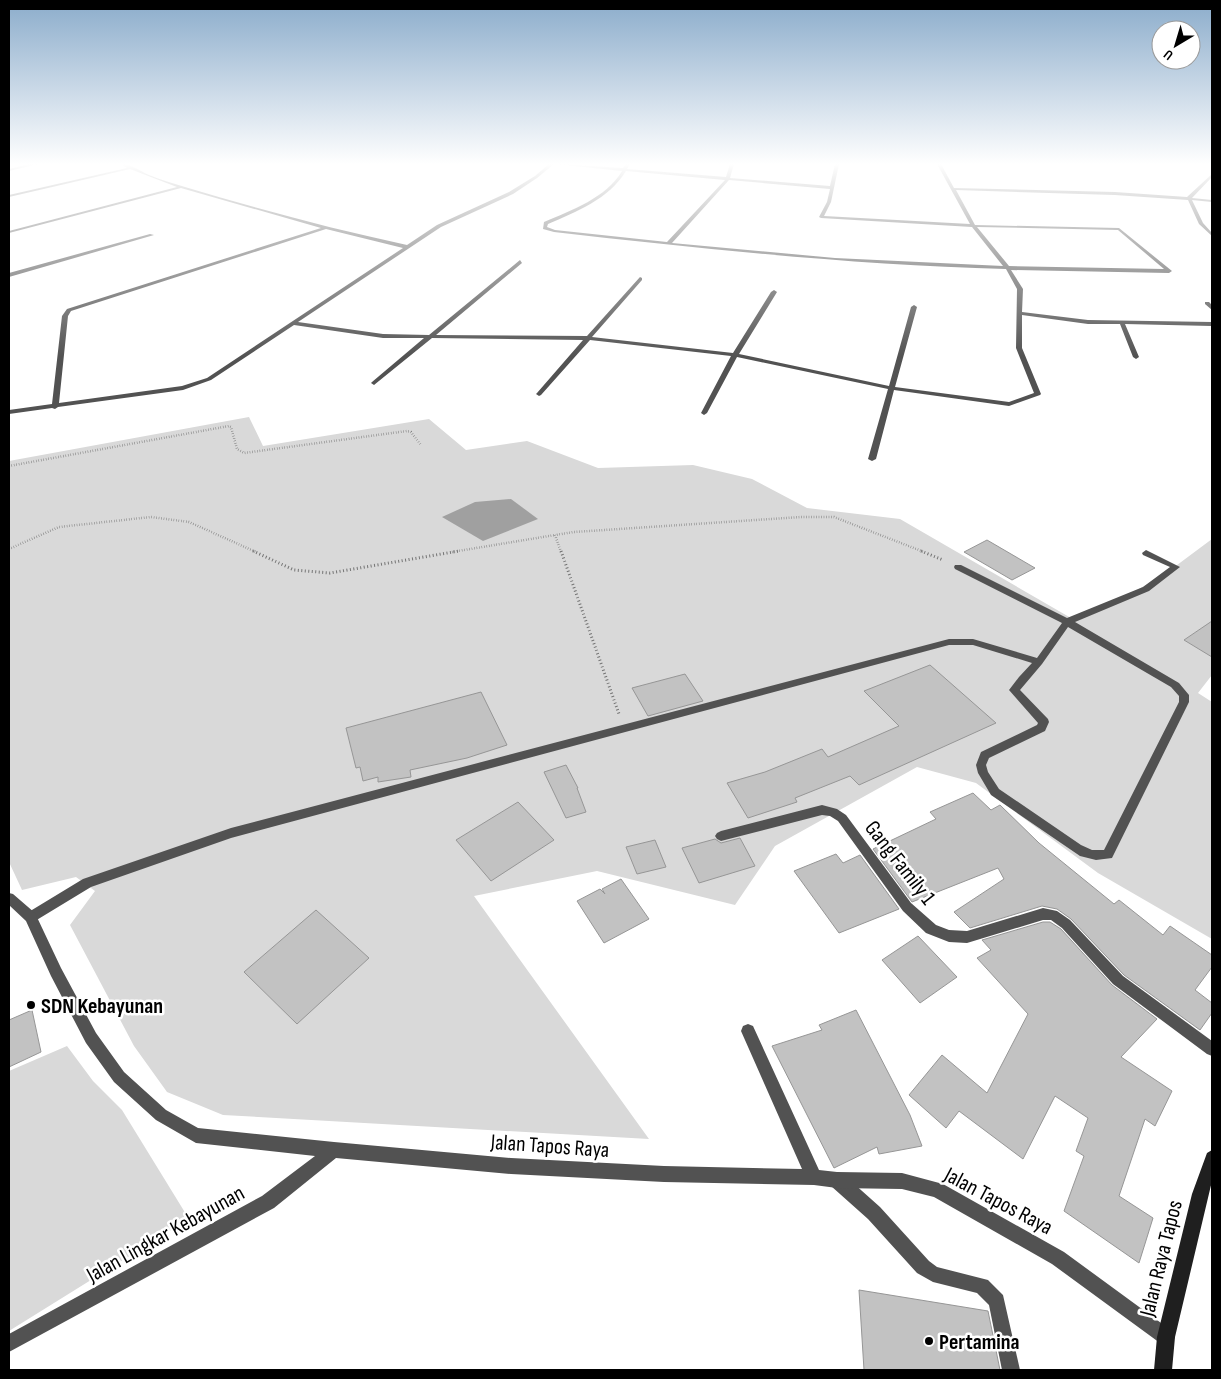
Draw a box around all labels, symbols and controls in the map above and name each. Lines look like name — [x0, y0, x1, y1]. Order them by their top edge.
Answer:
north arrow — [1151, 20, 1201, 70]
text: U — [1160, 46, 1176, 64]
street label: Gang Family 1 — [859, 815, 941, 911]
place label: SDN Kebayunan — [41, 993, 163, 1020]
marker: SDN Kebayunan — [25, 999, 37, 1011]
street label: Jalan Tapos Raya — [489, 1129, 610, 1164]
street label: Jalan Tapos Raya — [939, 1161, 1057, 1241]
street label: Jalan Lingkar Kebayunan — [81, 1180, 249, 1289]
street label: Jalan Raya Tapos — [1134, 1197, 1189, 1320]
place label: Pertamina — [939, 1329, 1020, 1356]
marker: Pertamina — [923, 1335, 935, 1347]

